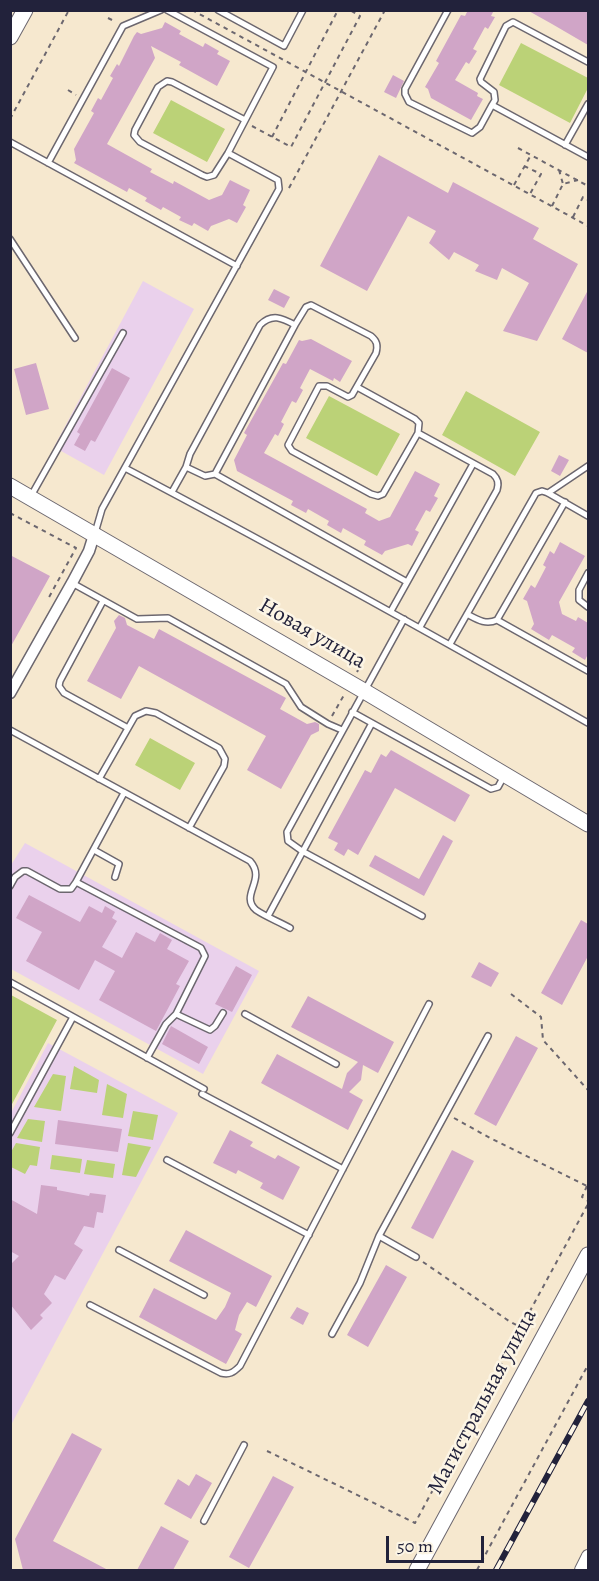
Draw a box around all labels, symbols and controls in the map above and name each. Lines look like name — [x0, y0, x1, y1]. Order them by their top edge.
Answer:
street label: Новая улица — [254, 593, 370, 675]
street label: Магистральная улица — [423, 1305, 543, 1499]
scale bar — [389, 1524, 486, 1562]
text: 50 m — [397, 1534, 433, 1558]

